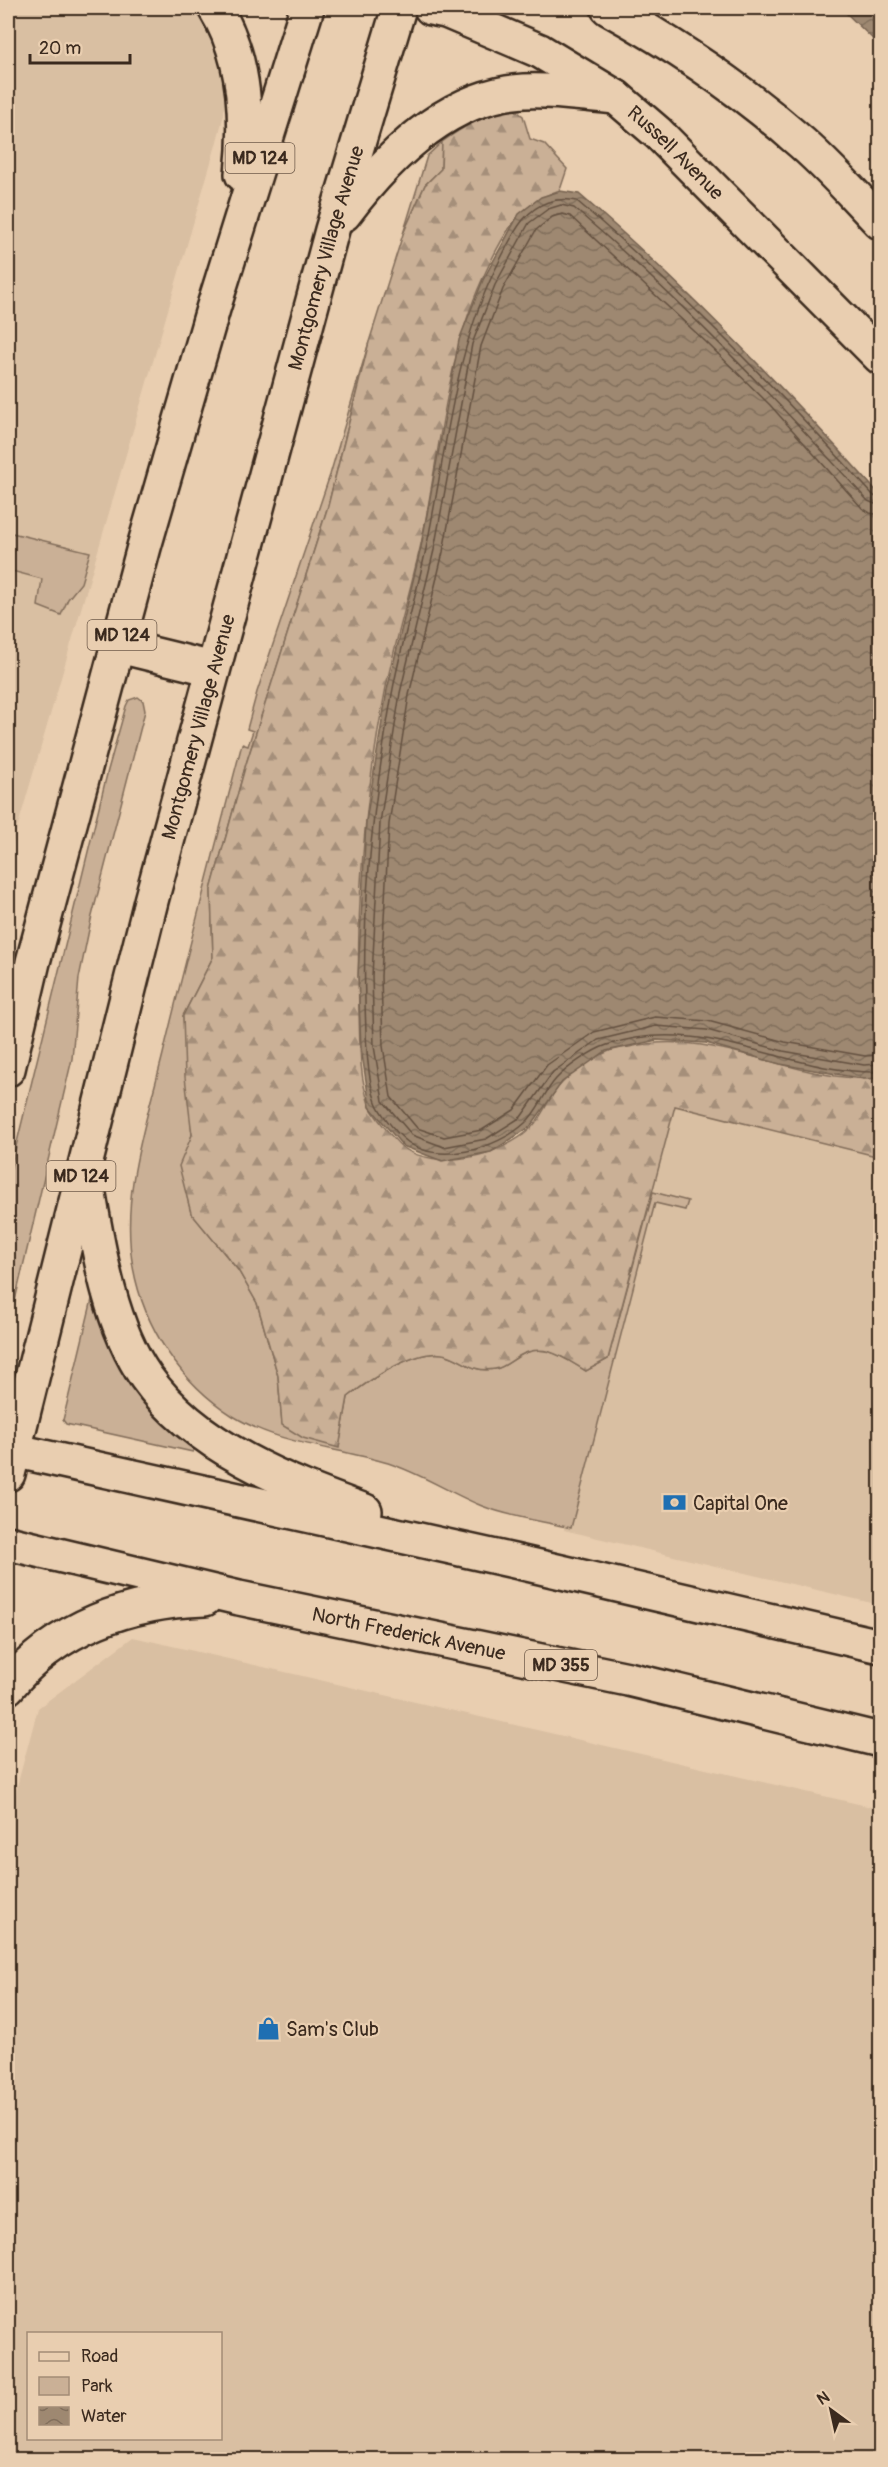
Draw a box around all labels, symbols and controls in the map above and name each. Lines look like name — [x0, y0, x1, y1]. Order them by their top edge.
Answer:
scale bar — [30, 27, 130, 65]
text: 20 m — [39, 37, 81, 60]
street label: Russell Avenue — [623, 100, 729, 205]
street label: Montgomery Village Avenue — [282, 142, 369, 373]
road number: MD 124 — [226, 143, 294, 173]
street label: Montgomery Village Avenue — [156, 611, 240, 842]
road number: MD 124 — [88, 620, 156, 650]
road number: MD 124 — [46, 1161, 116, 1191]
bank icon: Capital One — [662, 1490, 688, 1516]
place label: Capital One — [693, 1491, 788, 1516]
street label: North Frederick Avenue — [310, 1601, 508, 1666]
road number: MD 355 — [525, 1650, 597, 1680]
shop icon: Sam's Club — [255, 2016, 281, 2042]
place label: Sam's Club — [286, 2017, 379, 2042]
legend — [27, 2332, 222, 2440]
text: Road — [81, 2345, 118, 2368]
text: Park — [81, 2375, 113, 2398]
north arrow — [801, 2380, 861, 2440]
text: N — [813, 2387, 834, 2410]
text: Water — [81, 2405, 127, 2428]

